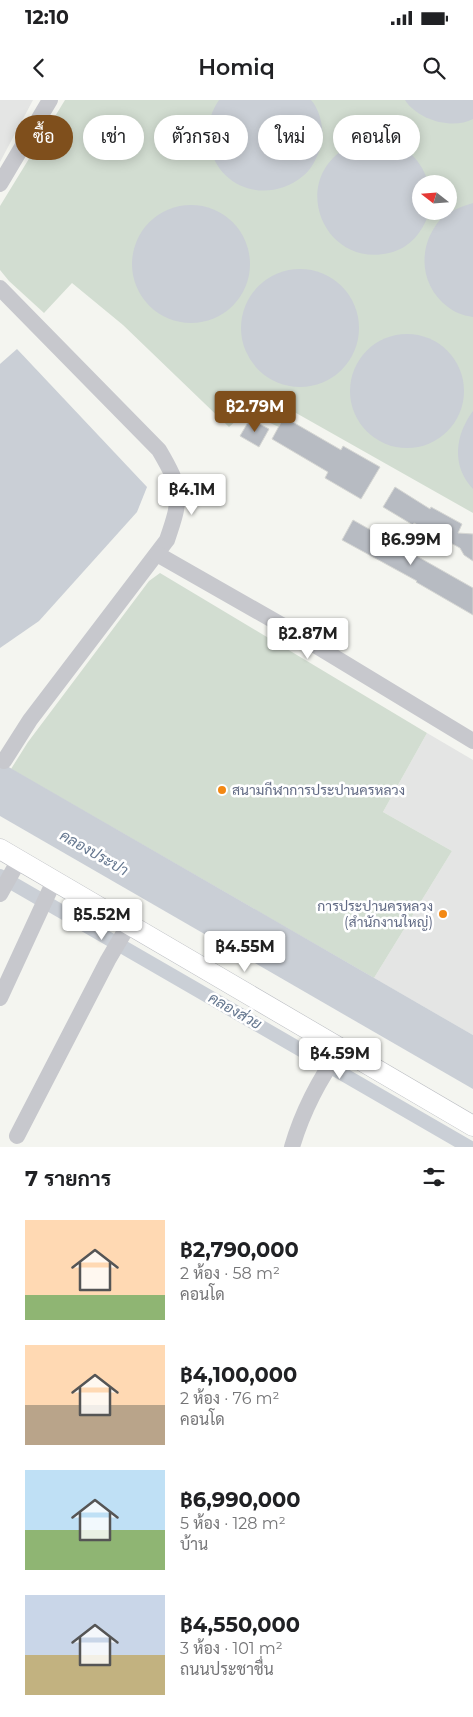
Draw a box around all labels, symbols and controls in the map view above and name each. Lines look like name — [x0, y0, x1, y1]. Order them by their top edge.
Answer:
text: 12:10 — [25, 6, 69, 29]
icon: back — [25, 54, 53, 82]
text: Homiq — [198, 54, 275, 81]
icon: search — [420, 54, 448, 82]
chip: ซื้อ — [15, 115, 73, 160]
chip: เช่า — [83, 115, 144, 160]
chip: ตัวกรอง — [154, 115, 248, 160]
chip: ใหม่ — [258, 115, 323, 160]
chip: คอนโด — [333, 115, 420, 160]
north arrow — [412, 175, 458, 220]
map controls — [412, 175, 457, 220]
pin: ฿2.79M — [214, 390, 296, 433]
text: ฿2.79M — [226, 397, 284, 416]
pin: ฿4.1M — [157, 474, 227, 516]
text: ฿4.1M — [169, 480, 215, 499]
pin: ฿6.99M — [370, 524, 452, 566]
text: ฿6.99M — [381, 530, 441, 549]
pin: ฿2.87M — [267, 618, 349, 660]
text: ฿2.87M — [278, 624, 338, 643]
place label: สนามกีฬาการประปานครหลวง — [232, 781, 405, 799]
marker: สนามกีฬาการประปานครหลวง — [216, 784, 228, 796]
water label: คลองประปา — [57, 825, 132, 880]
place label: การประปานครหลวง (สำนักงานใหญ่) — [317, 897, 433, 931]
pin: ฿5.52M — [61, 898, 143, 941]
text: ฿5.52M — [73, 905, 131, 924]
marker: การประปานครหลวง (สำนักงานใหญ่) — [437, 908, 449, 920]
pin: ฿4.55M — [204, 930, 286, 973]
text: ฿4.55M — [215, 937, 275, 956]
water label: คลองส่วย — [205, 988, 266, 1034]
pin: ฿4.59M — [299, 1038, 381, 1080]
text: ฿4.59M — [310, 1044, 370, 1063]
icon: filters — [420, 1163, 448, 1191]
text: 7 รายการ — [25, 1166, 111, 1191]
text: ฿2,790,000 — [180, 1237, 299, 1262]
icon: home — [65, 1240, 125, 1300]
text: 2 ห้อง · 58 m² — [180, 1264, 280, 1283]
text: คอนโด — [180, 1285, 225, 1304]
text: ฿4,100,000 — [180, 1362, 297, 1387]
icon: home — [65, 1365, 125, 1425]
text: 2 ห้อง · 76 m² — [180, 1389, 279, 1408]
text: คอนโด — [180, 1410, 225, 1429]
text: ฿6,990,000 — [180, 1487, 301, 1512]
icon: home — [65, 1490, 125, 1550]
text: 5 ห้อง · 128 m² — [180, 1514, 286, 1533]
text: บ้าน — [180, 1535, 208, 1554]
text: ฿4,550,000 — [180, 1612, 300, 1637]
icon: home — [65, 1615, 125, 1675]
text: 3 ห้อง · 101 m² — [180, 1639, 283, 1658]
text: ถนนประชาชื่น — [180, 1660, 274, 1679]

